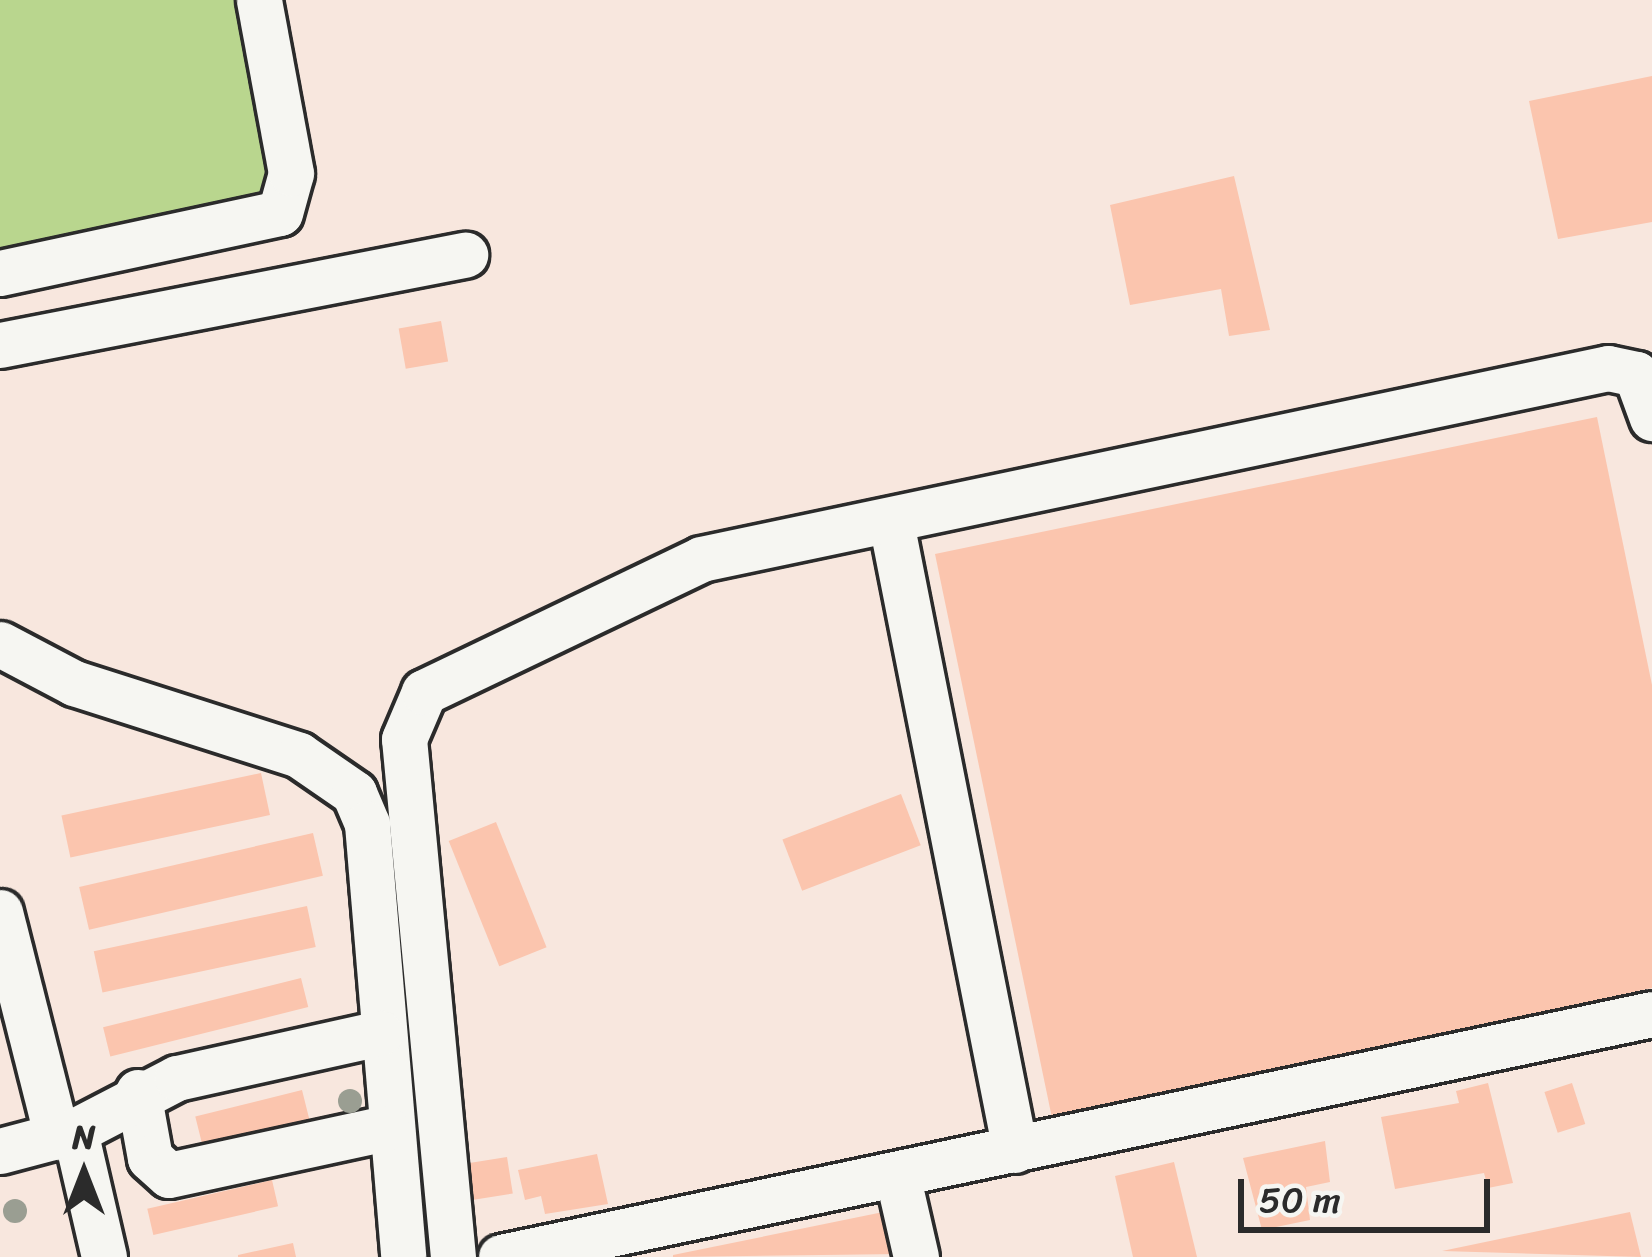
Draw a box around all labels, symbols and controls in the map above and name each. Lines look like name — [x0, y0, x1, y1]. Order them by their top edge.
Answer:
text: N — [73, 1108, 95, 1166]
north arrow — [24, 1113, 144, 1233]
scale bar — [1244, 1155, 1496, 1229]
text: 50 m — [1259, 1168, 1341, 1232]

